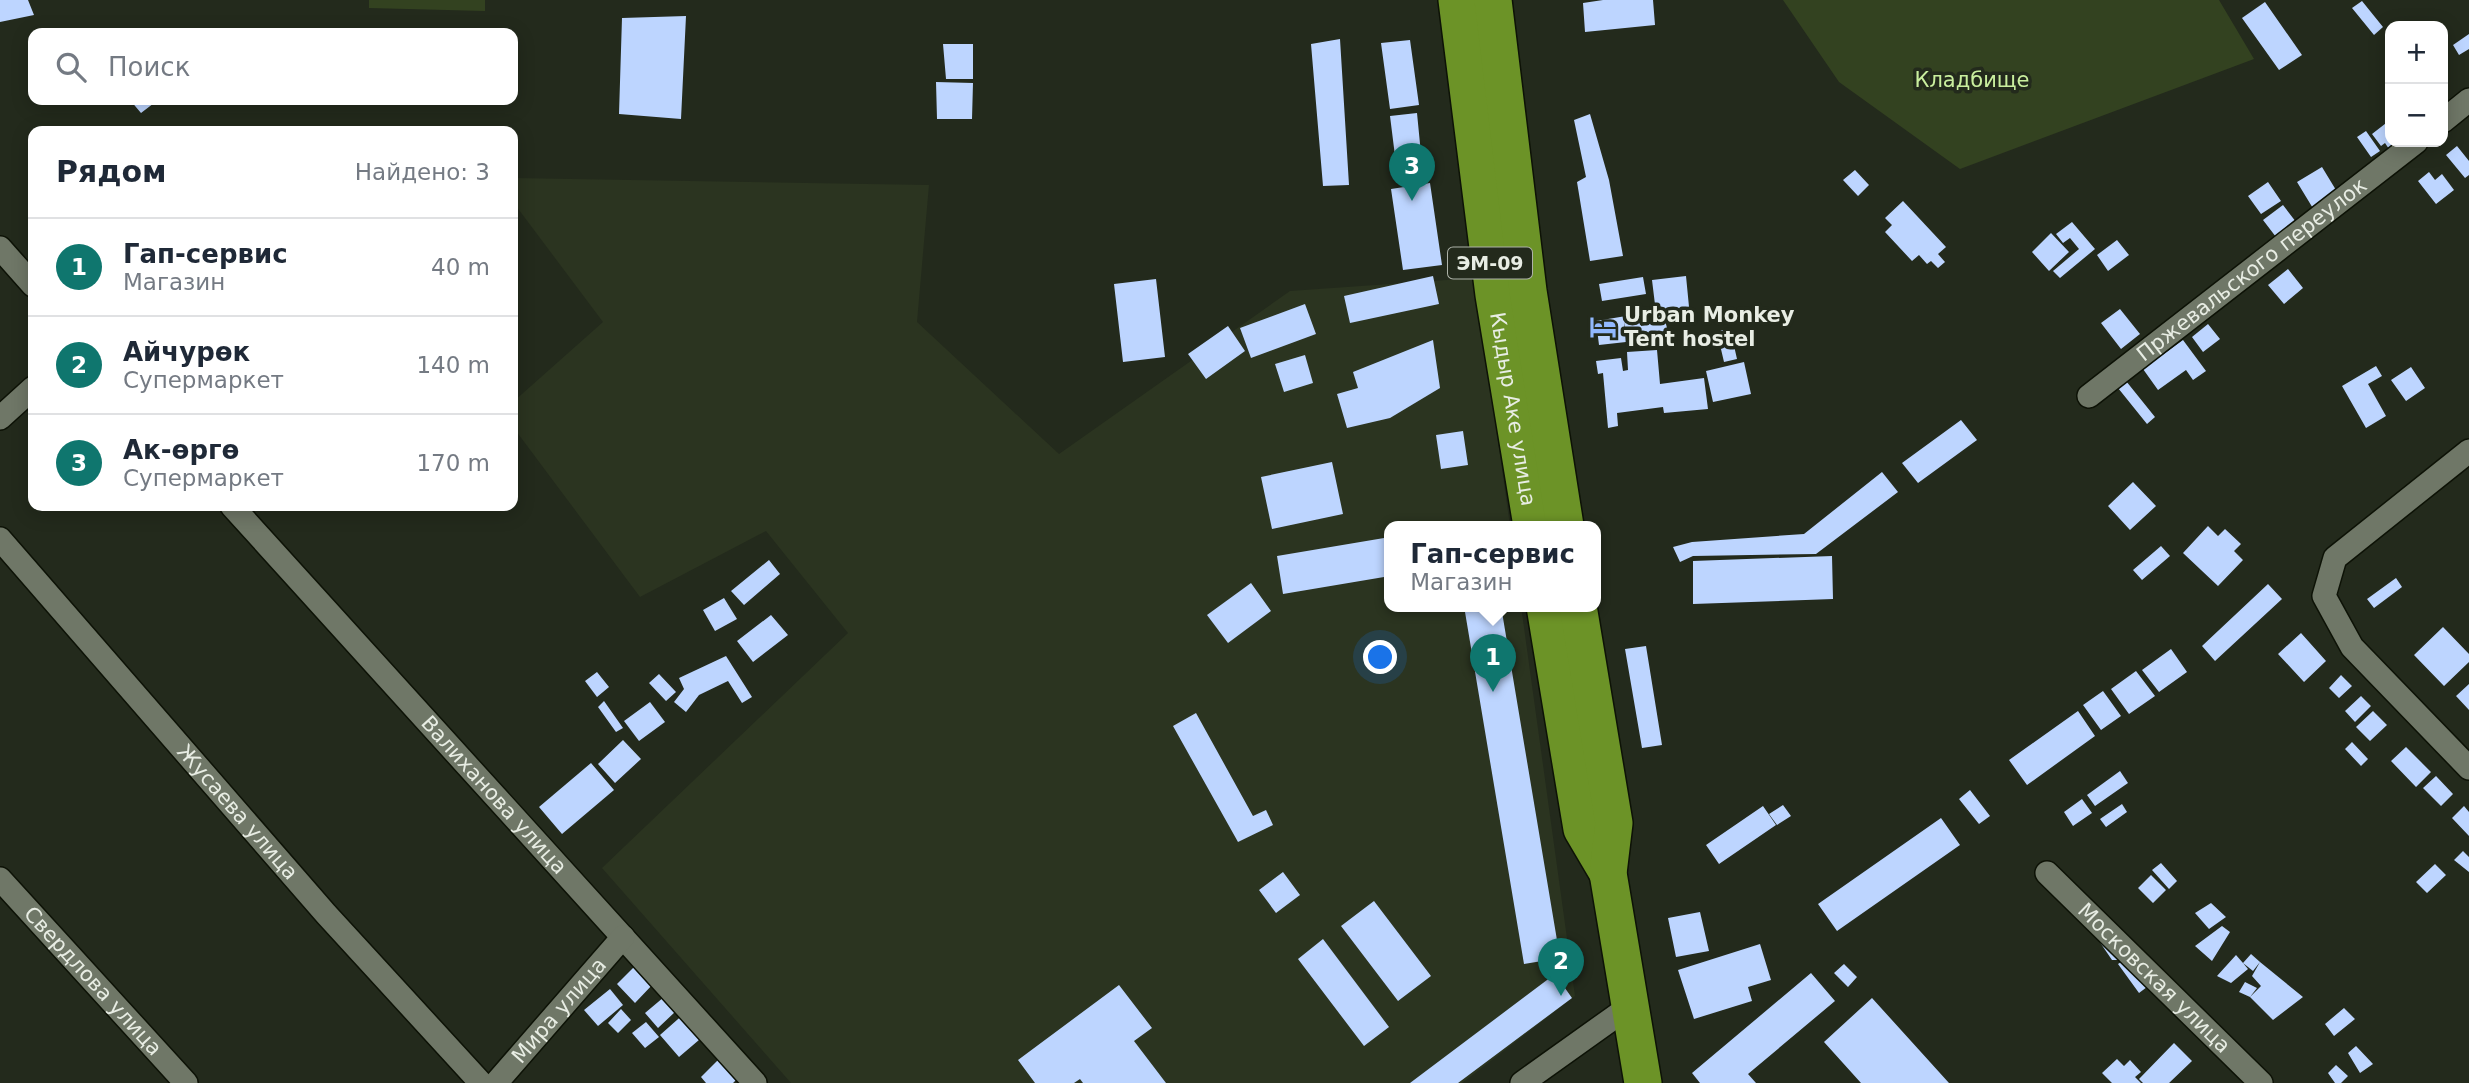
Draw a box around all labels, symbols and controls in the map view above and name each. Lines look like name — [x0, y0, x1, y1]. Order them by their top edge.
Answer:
map controls — [2385, 21, 2448, 147]
button: + — [2385, 21, 2448, 84]
search box — [28, 28, 518, 105]
icon: search — [52, 48, 90, 86]
text: Поиск — [108, 52, 190, 82]
park label: Кладбище — [1914, 68, 2030, 92]
button: − — [2385, 84, 2448, 147]
pin: 3 — [1389, 143, 1435, 201]
text: Рядом — [56, 154, 167, 189]
text: Найдено: 3 — [355, 159, 490, 185]
street label: Пржевальского переулок — [2132, 173, 2371, 366]
text: Гап-сервис — [123, 239, 288, 269]
road number: ЭМ-09 — [1448, 247, 1532, 278]
text: 1 — [71, 254, 87, 280]
text: 40 m — [431, 254, 490, 280]
text: Магазин — [123, 269, 225, 295]
place label: Urban Monkey Tent hostel — [1624, 303, 1795, 351]
street label: Кыдыр Аке улица — [1485, 310, 1541, 508]
hotel icon: Urban Monkey Tent hostel — [1588, 312, 1618, 342]
text: Айчурөк — [123, 337, 250, 367]
text: 2 — [71, 352, 87, 378]
text: 140 m — [416, 352, 490, 378]
text: Супермаркет — [123, 367, 284, 393]
text: Ак-өргө — [123, 435, 239, 465]
text: 3 — [71, 450, 87, 476]
text: 170 m — [416, 450, 490, 476]
text: Супермаркет — [123, 465, 284, 491]
popup — [1384, 521, 1601, 612]
text: Гап-сервис — [1410, 539, 1575, 569]
text: Магазин — [1410, 569, 1513, 595]
pin: 1 — [1470, 634, 1516, 692]
your location — [1363, 640, 1397, 674]
street label: Валиханова улица — [416, 711, 572, 879]
street label: Жусаева улица — [172, 740, 303, 885]
street label: Московская улица — [2073, 898, 2235, 1058]
street label: Свердлова улица — [19, 902, 167, 1060]
pin: 2 — [1538, 938, 1584, 996]
street label: Мира улица — [507, 953, 611, 1068]

